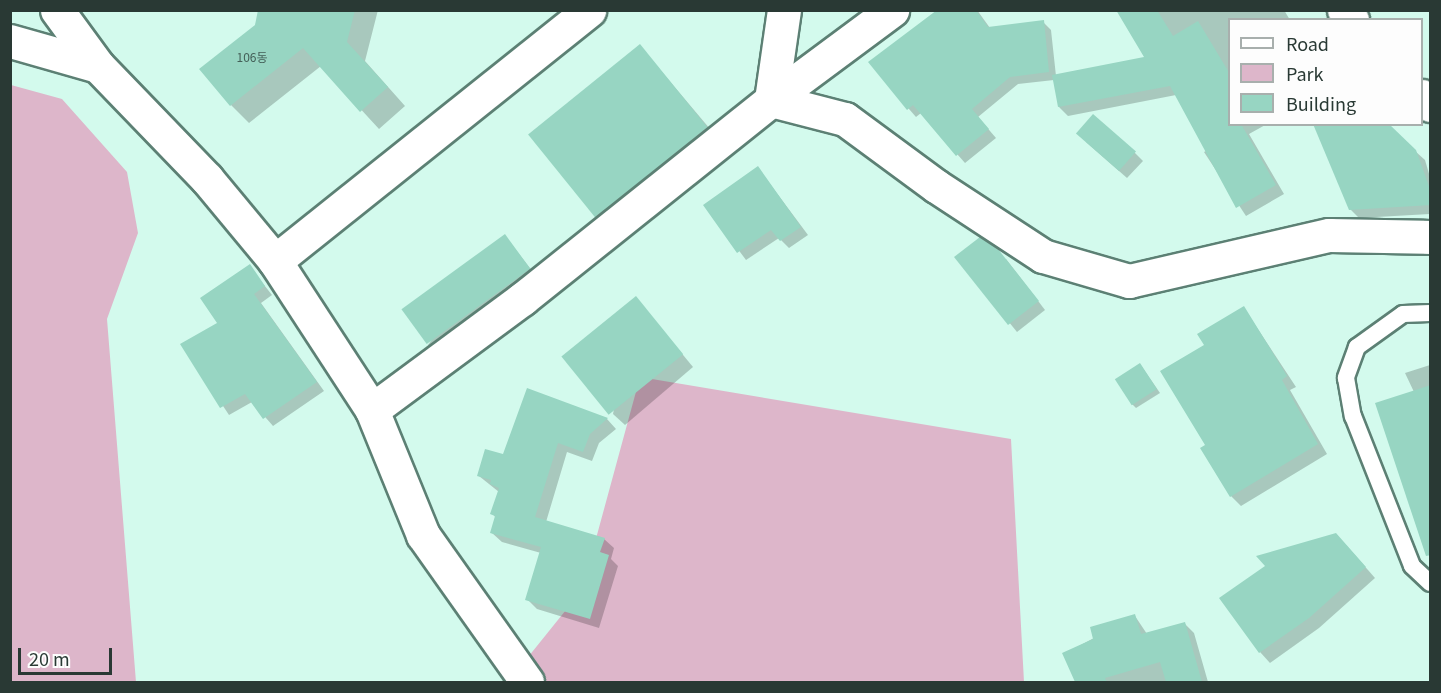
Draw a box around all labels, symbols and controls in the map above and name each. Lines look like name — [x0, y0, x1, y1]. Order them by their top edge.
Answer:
legend — [1228, 18, 1423, 126]
text: Road — [1286, 30, 1329, 56]
house number: 106동 — [236, 50, 268, 64]
text: Park — [1286, 60, 1324, 86]
text: Building — [1286, 90, 1356, 116]
scale bar — [21, 636, 116, 674]
text: 20 m — [29, 645, 70, 671]

